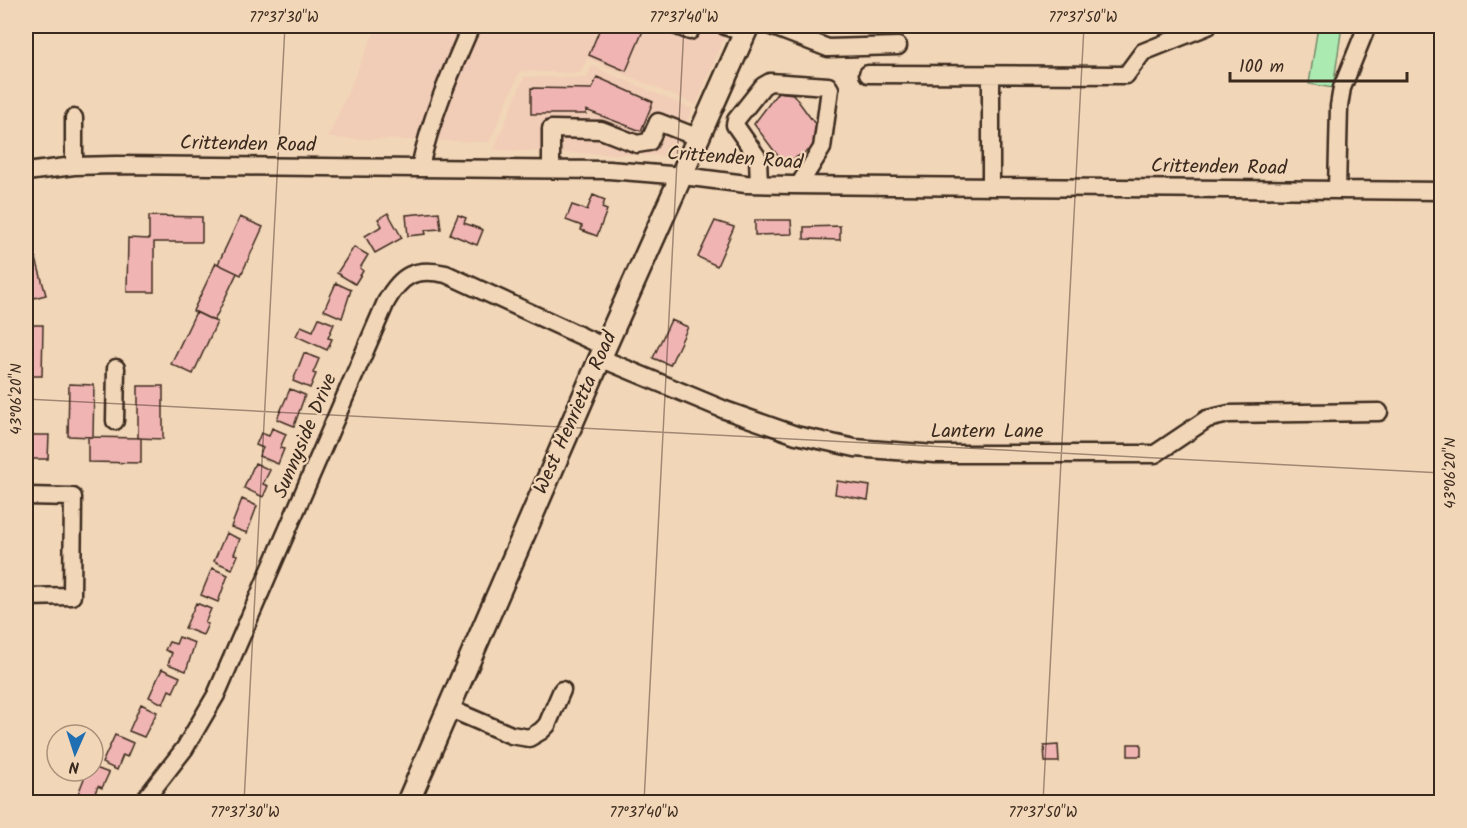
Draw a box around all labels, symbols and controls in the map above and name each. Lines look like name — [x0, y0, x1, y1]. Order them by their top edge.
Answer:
text: 77°37'30"W — [249, 6, 319, 30]
text: 77°37'40"W — [649, 6, 719, 30]
text: 77°37'50"W — [1049, 6, 1118, 30]
scale bar — [1230, 45, 1407, 83]
text: 100 m — [1239, 53, 1284, 82]
street label: Crittenden Road — [180, 128, 317, 162]
street label: Crittenden Road — [666, 138, 805, 180]
street label: Crittenden Road — [1151, 151, 1288, 185]
street label: West Henrietta Road — [526, 325, 627, 500]
text: 43°06'20"N — [5, 363, 29, 435]
street label: Sunnyside Drive — [265, 369, 347, 503]
street label: Lantern Lane — [931, 416, 1043, 448]
text: 43°06'20"N — [1439, 437, 1463, 509]
north arrow — [45, 723, 105, 783]
text: N — [69, 754, 80, 779]
text: 77°37'30"W — [210, 801, 280, 825]
text: 77°37'40"W — [609, 801, 679, 825]
text: 77°37'50"W — [1009, 801, 1078, 825]

